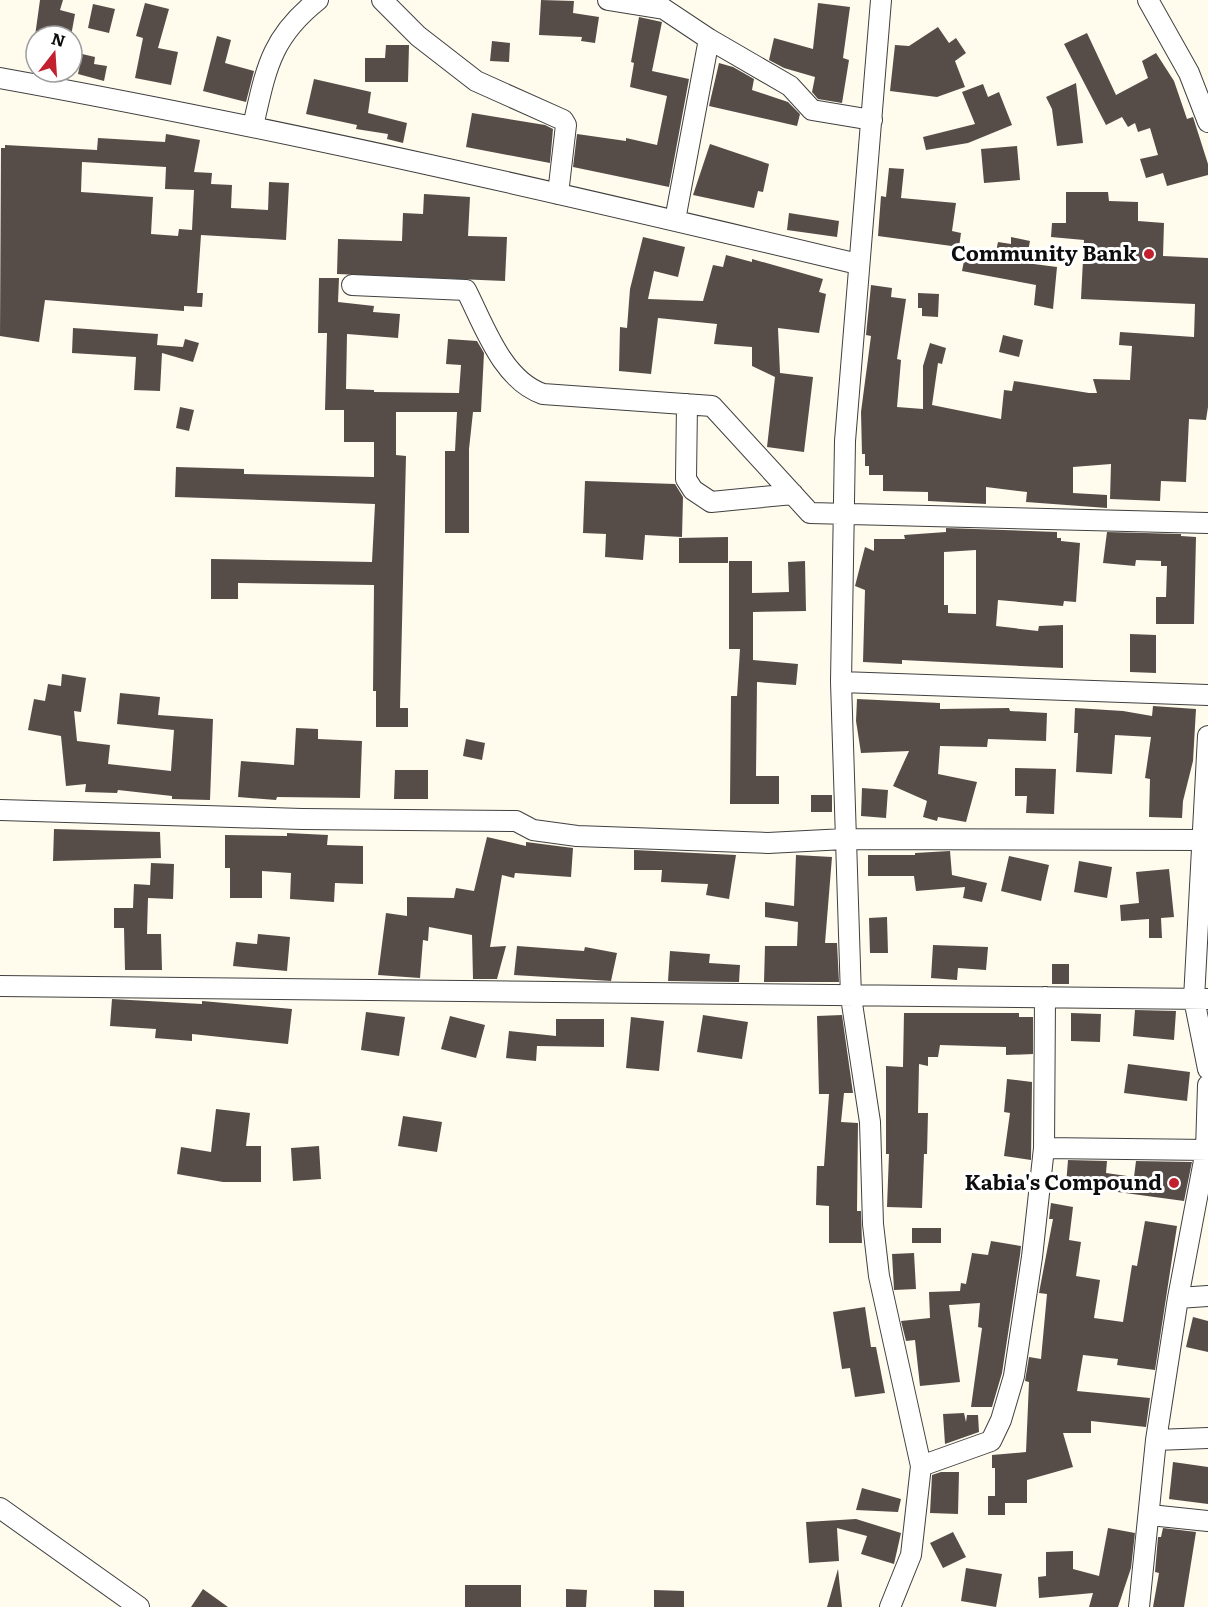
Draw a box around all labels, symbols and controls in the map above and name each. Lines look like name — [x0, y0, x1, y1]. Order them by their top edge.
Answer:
north arrow — [24, 24, 84, 84]
text: N — [49, 25, 69, 52]
place label: Community Bank — [951, 236, 1138, 267]
marker: Community Bank — [1142, 247, 1156, 261]
place label: Kabia's Compound — [964, 1165, 1162, 1196]
marker: Kabia's Compound — [1167, 1176, 1181, 1190]

